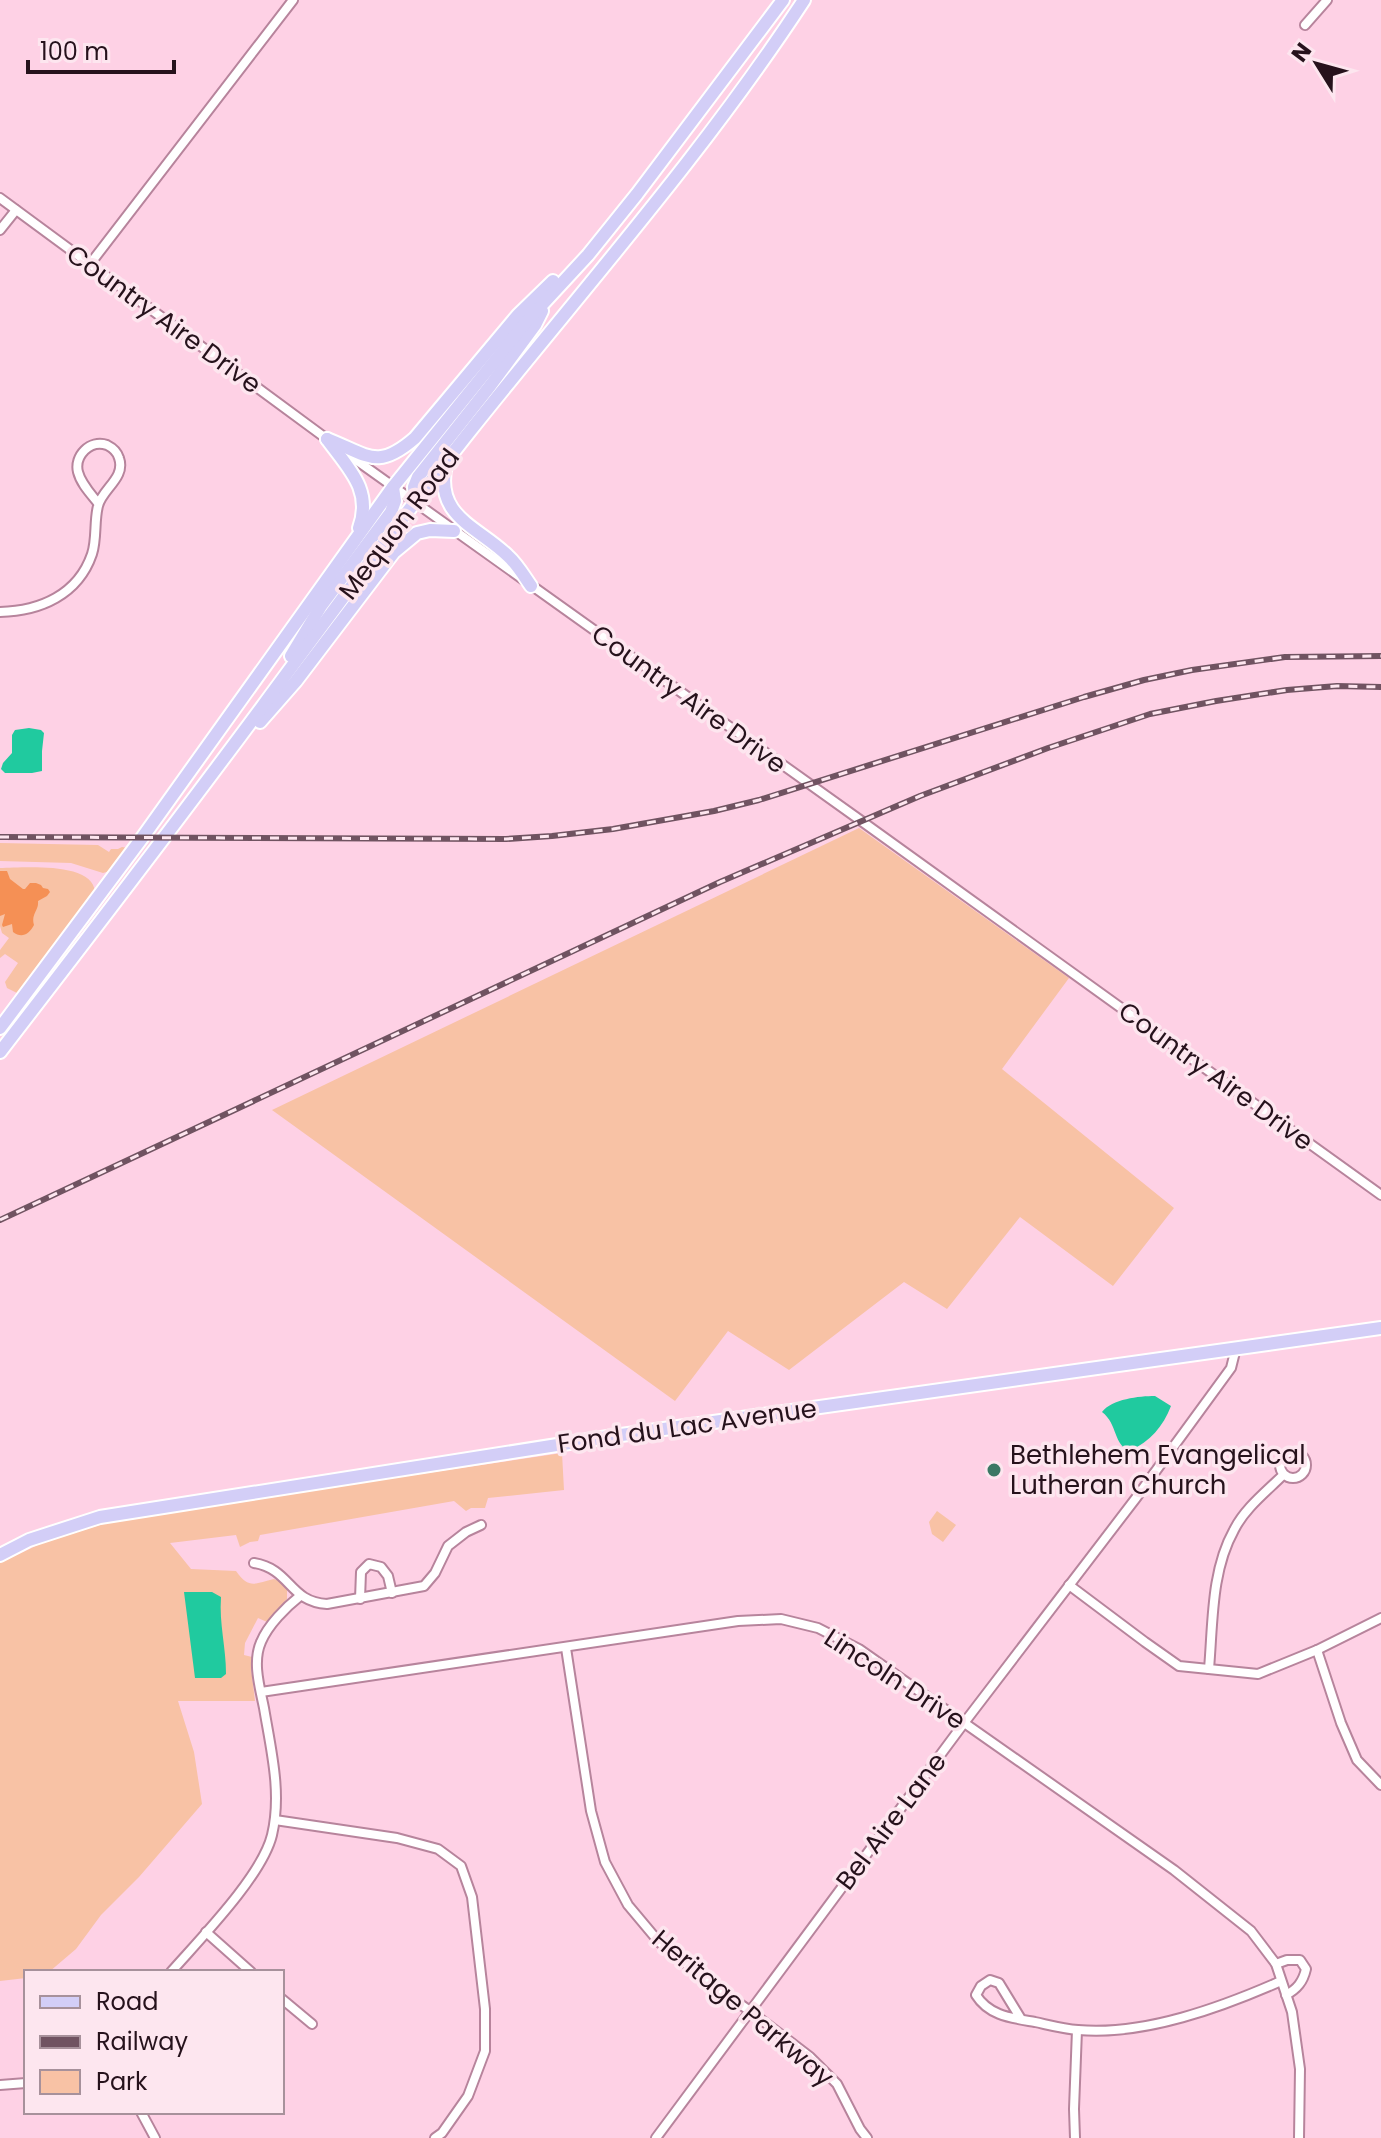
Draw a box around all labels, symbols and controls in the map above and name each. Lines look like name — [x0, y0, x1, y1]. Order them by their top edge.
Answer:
scale bar — [28, 24, 174, 74]
north arrow — [1277, 24, 1357, 104]
text: 100 m — [40, 35, 109, 68]
text: N — [1284, 36, 1319, 68]
street label: Country Aire Drive — [59, 236, 269, 402]
street label: Mequon Road — [330, 441, 468, 607]
street label: Country Aire Drive — [584, 616, 794, 782]
street label: Country Aire Drive — [1111, 993, 1321, 1159]
street label: Fond du Lac Avenue — [555, 1390, 819, 1462]
place label: Bethlehem Evangelical Lutheran Church — [1010, 1437, 1306, 1503]
marker: Bethlehem Evangelical Lutheran Church — [985, 1461, 1003, 1479]
street label: Lincoln Drive — [817, 1620, 973, 1738]
street label: Bel Aire Lane — [827, 1745, 955, 1897]
street label: Heritage Parkway — [644, 1921, 842, 2095]
legend — [24, 1970, 284, 2114]
text: Road — [96, 1985, 158, 2018]
text: Railway — [96, 2025, 189, 2058]
text: Park — [96, 2065, 148, 2098]

